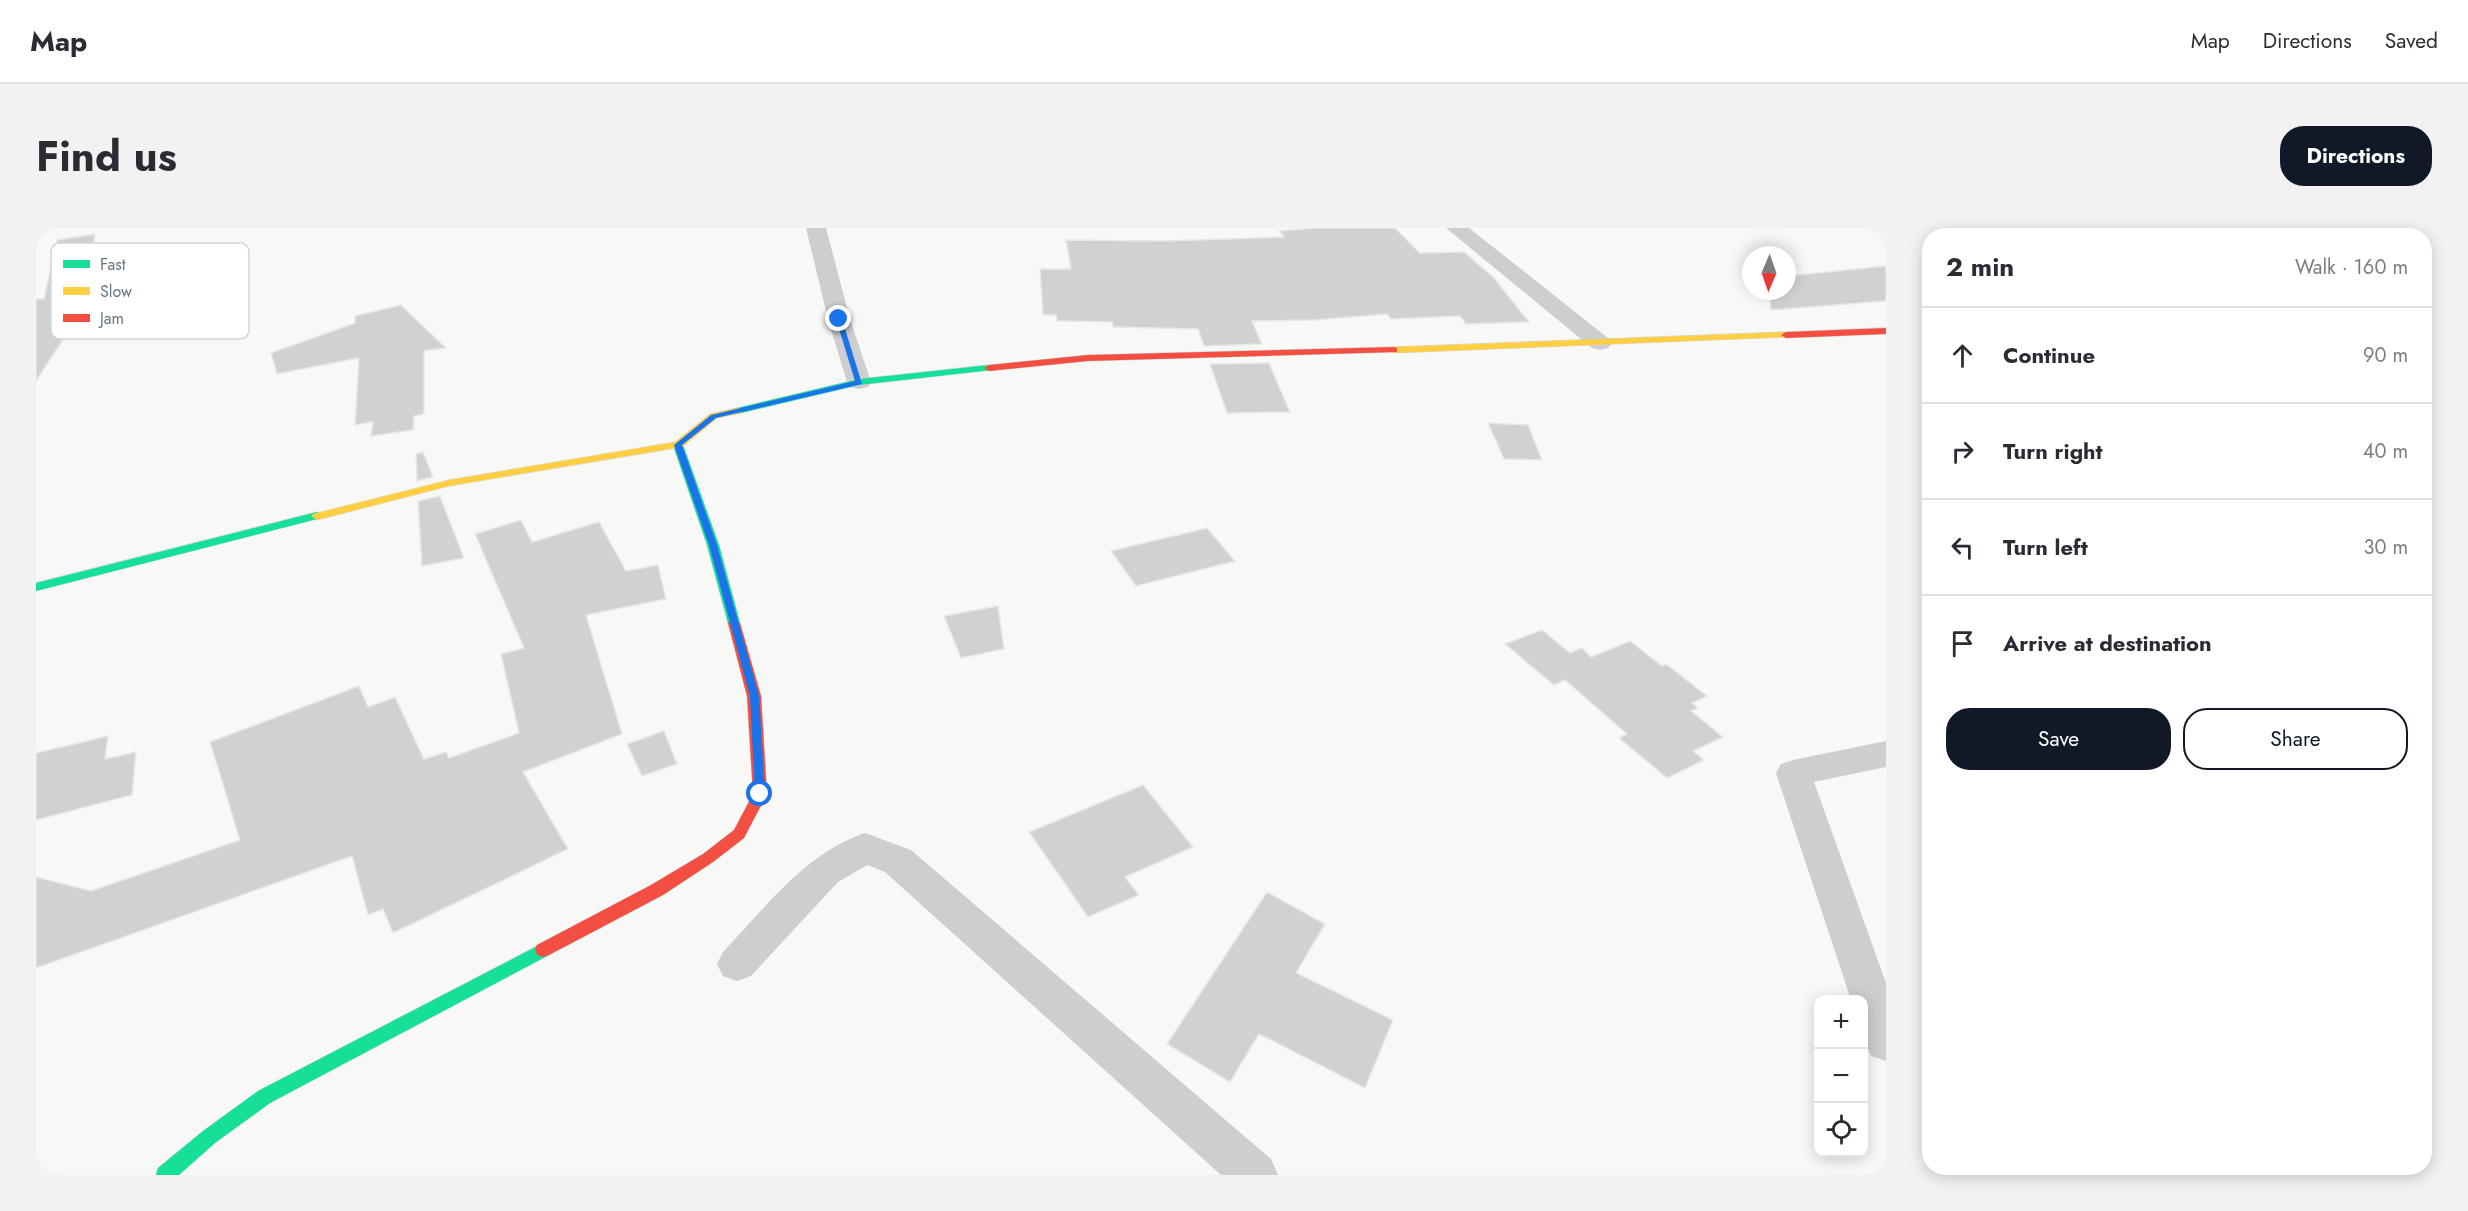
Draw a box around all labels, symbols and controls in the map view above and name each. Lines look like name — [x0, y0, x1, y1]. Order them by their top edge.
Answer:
text: Map — [30, 21, 87, 62]
text: Map — [2191, 26, 2230, 56]
text: Directions — [2263, 26, 2352, 56]
text: Saved — [2385, 26, 2438, 56]
text: Find us — [36, 126, 177, 187]
button: Directions — [2280, 126, 2432, 186]
legend — [51, 243, 249, 339]
north arrow — [1742, 246, 1796, 300]
text: 2 min — [1946, 248, 2014, 286]
text: Fast — [100, 253, 126, 276]
text: Walk · 160 m — [2295, 253, 2408, 282]
text: Slow — [100, 280, 132, 303]
route end — [825, 305, 851, 331]
text: Jam — [98, 307, 124, 330]
icon: ahead — [1946, 339, 1979, 372]
text: Continue — [2003, 339, 2095, 371]
text: 90 m — [2363, 341, 2408, 370]
icon: right — [1946, 435, 1979, 468]
text: Turn right — [2003, 435, 2103, 467]
text: 40 m — [2363, 437, 2408, 466]
icon: left — [1946, 531, 1979, 564]
text: Turn left — [2003, 531, 2088, 563]
text: 30 m — [2363, 533, 2408, 562]
icon: arrive — [1946, 627, 1979, 660]
text: Arrive at destination — [2003, 627, 2212, 659]
button: Save — [1946, 708, 2171, 770]
button: Share — [2183, 708, 2408, 770]
route start — [746, 780, 772, 806]
map controls — [1814, 995, 1868, 1157]
button: + — [1814, 995, 1868, 1049]
button: − — [1814, 1049, 1868, 1103]
button: locate — [1814, 1103, 1868, 1157]

